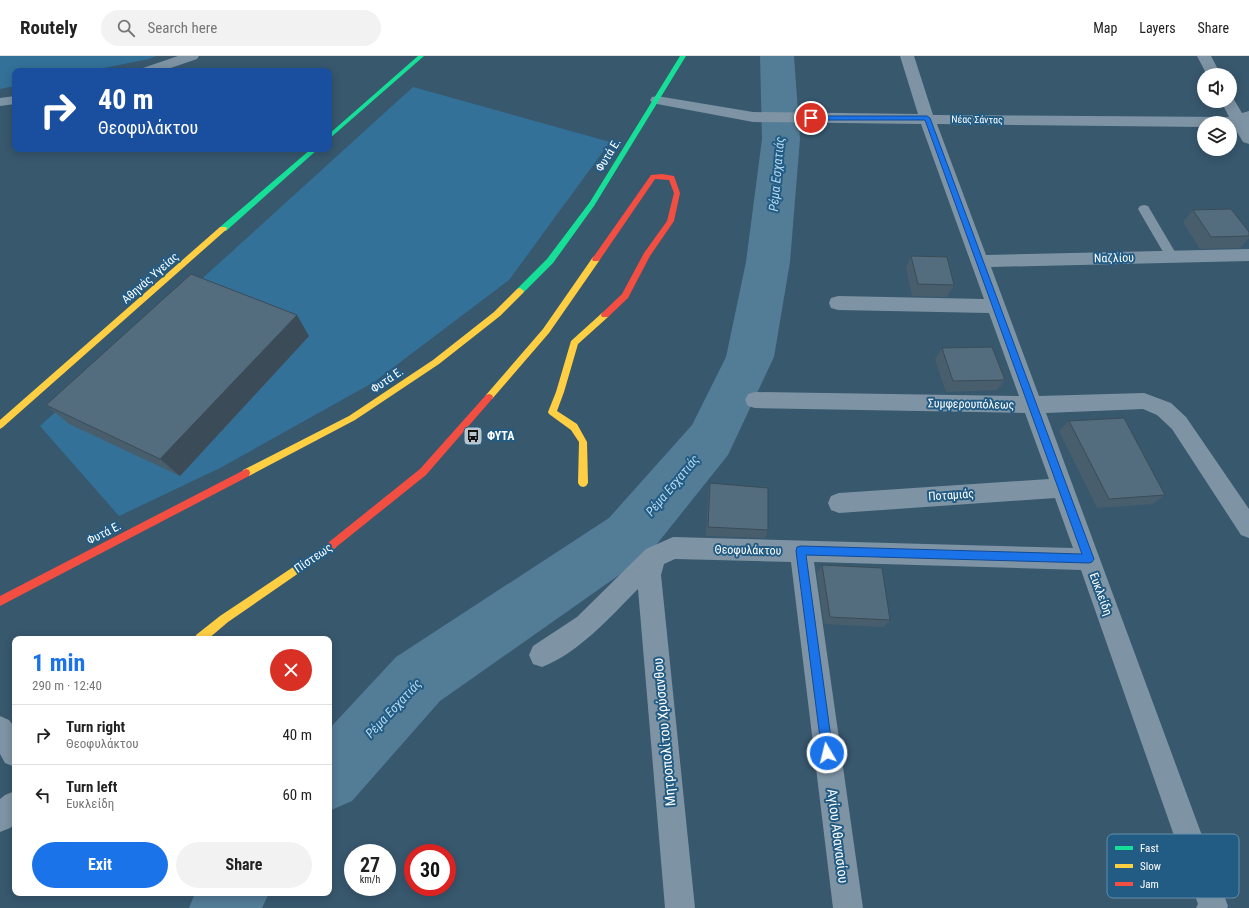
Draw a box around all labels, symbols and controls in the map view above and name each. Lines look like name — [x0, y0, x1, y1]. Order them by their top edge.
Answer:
search box — [101, 10, 381, 46]
text: Routely — [20, 16, 77, 39]
icon: search — [115, 17, 137, 39]
text: Search here — [147, 19, 217, 37]
text: Map — [1093, 20, 1117, 36]
text: Layers — [1139, 20, 1176, 36]
text: Share — [1198, 20, 1229, 36]
map controls — [1197, 68, 1237, 156]
button: sound — [1197, 68, 1237, 108]
text: 40 m — [98, 83, 154, 116]
icon: right — [32, 84, 84, 136]
pin — [794, 101, 828, 135]
icon: arrive — [800, 107, 822, 129]
street label: Νέας Σάντας — [951, 114, 1003, 126]
button: layers — [1197, 116, 1237, 156]
text: Θεοφυλάκτου — [98, 117, 198, 138]
street label: Φυτά Ε. — [592, 136, 624, 174]
water label: Ρέμα Εσχατιάς — [766, 136, 787, 212]
street label: Αθηνάς Υγείας — [119, 249, 182, 306]
street label: Ναζλίου — [1094, 251, 1134, 265]
street label: Φυτά Ε. — [368, 364, 406, 396]
street label: Συμφερουπόλεως — [928, 396, 1015, 412]
bus stop icon: ΦΥΤΑ — [462, 425, 484, 447]
place label: ΦΥΤΑ — [487, 429, 515, 443]
water label: Ρέμα Εσχατιάς — [643, 452, 702, 519]
street label: Ποταμιάς — [928, 486, 975, 504]
street label: Φυτά Ε. — [85, 518, 123, 548]
street label: Πίστεως — [291, 540, 335, 576]
street label: Θεοφυλάκτου — [714, 542, 782, 558]
street label: Ευκλείδη — [1087, 571, 1115, 617]
text: 1 min — [32, 649, 85, 677]
button: close — [270, 649, 312, 691]
street label: Μητροπολίτου Χρύσανθου — [650, 657, 678, 807]
water label: Ρέμα Εσχατιάς — [362, 676, 424, 741]
text: 290 m · 12:40 — [32, 678, 102, 693]
text: Turn right — [66, 718, 125, 736]
icon: right — [32, 724, 54, 746]
text: 40 m — [282, 726, 312, 744]
position arrow — [806, 732, 848, 774]
text: Θεοφυλάκτου — [66, 736, 138, 751]
text: Turn left — [66, 778, 117, 796]
icon: left — [32, 784, 54, 806]
text: 60 m — [282, 786, 312, 804]
street label: Αγίου Αθανασίου — [824, 788, 852, 884]
text: Ευκλείδη — [66, 796, 114, 811]
legend — [1107, 834, 1239, 898]
button: Exit — [32, 842, 168, 888]
button: Share — [176, 842, 312, 888]
text: Fast — [1140, 842, 1159, 855]
speed limit sign: 30 — [404, 844, 456, 896]
text: 27 — [360, 853, 380, 877]
text: Slow — [1140, 860, 1161, 873]
text: km/h — [360, 874, 380, 885]
text: Jam — [1140, 878, 1159, 891]

